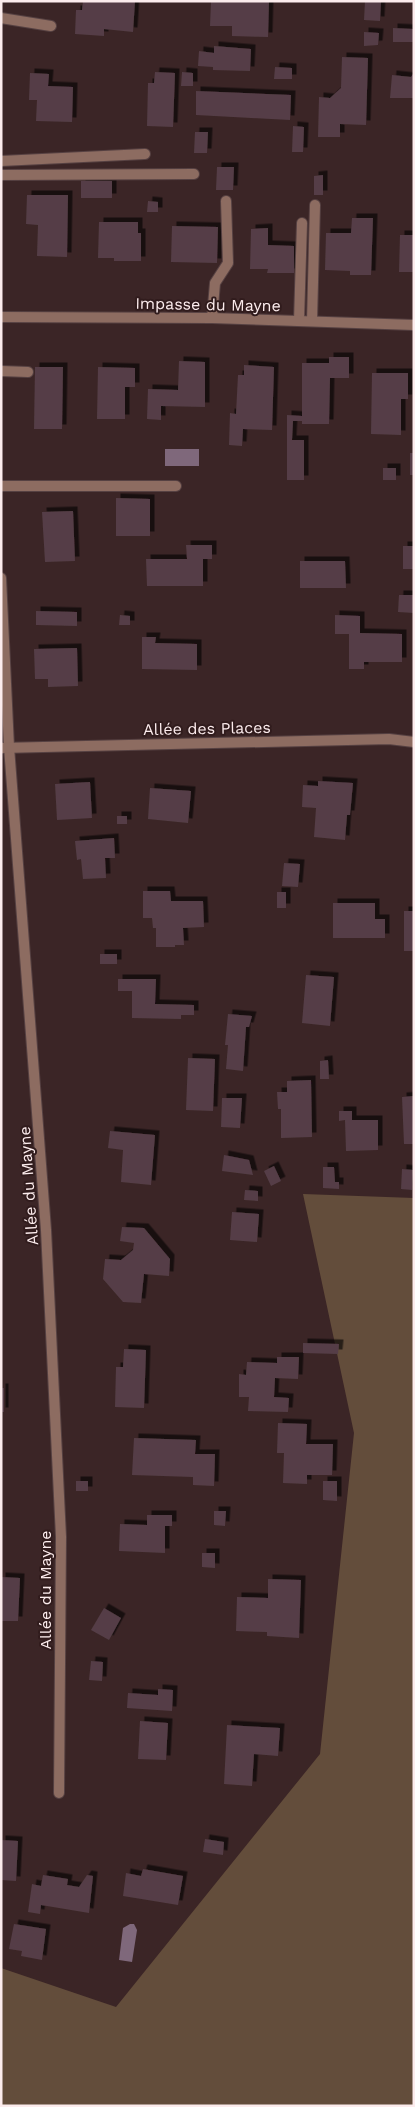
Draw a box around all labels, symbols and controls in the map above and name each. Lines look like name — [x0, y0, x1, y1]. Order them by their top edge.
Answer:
street label: Impasse du Mayne — [135, 294, 281, 315]
street label: Allée des Places — [143, 718, 271, 739]
street label: Allée du Mayne — [15, 1126, 42, 1246]
street label: Allée du Mayne — [36, 1530, 55, 1650]

